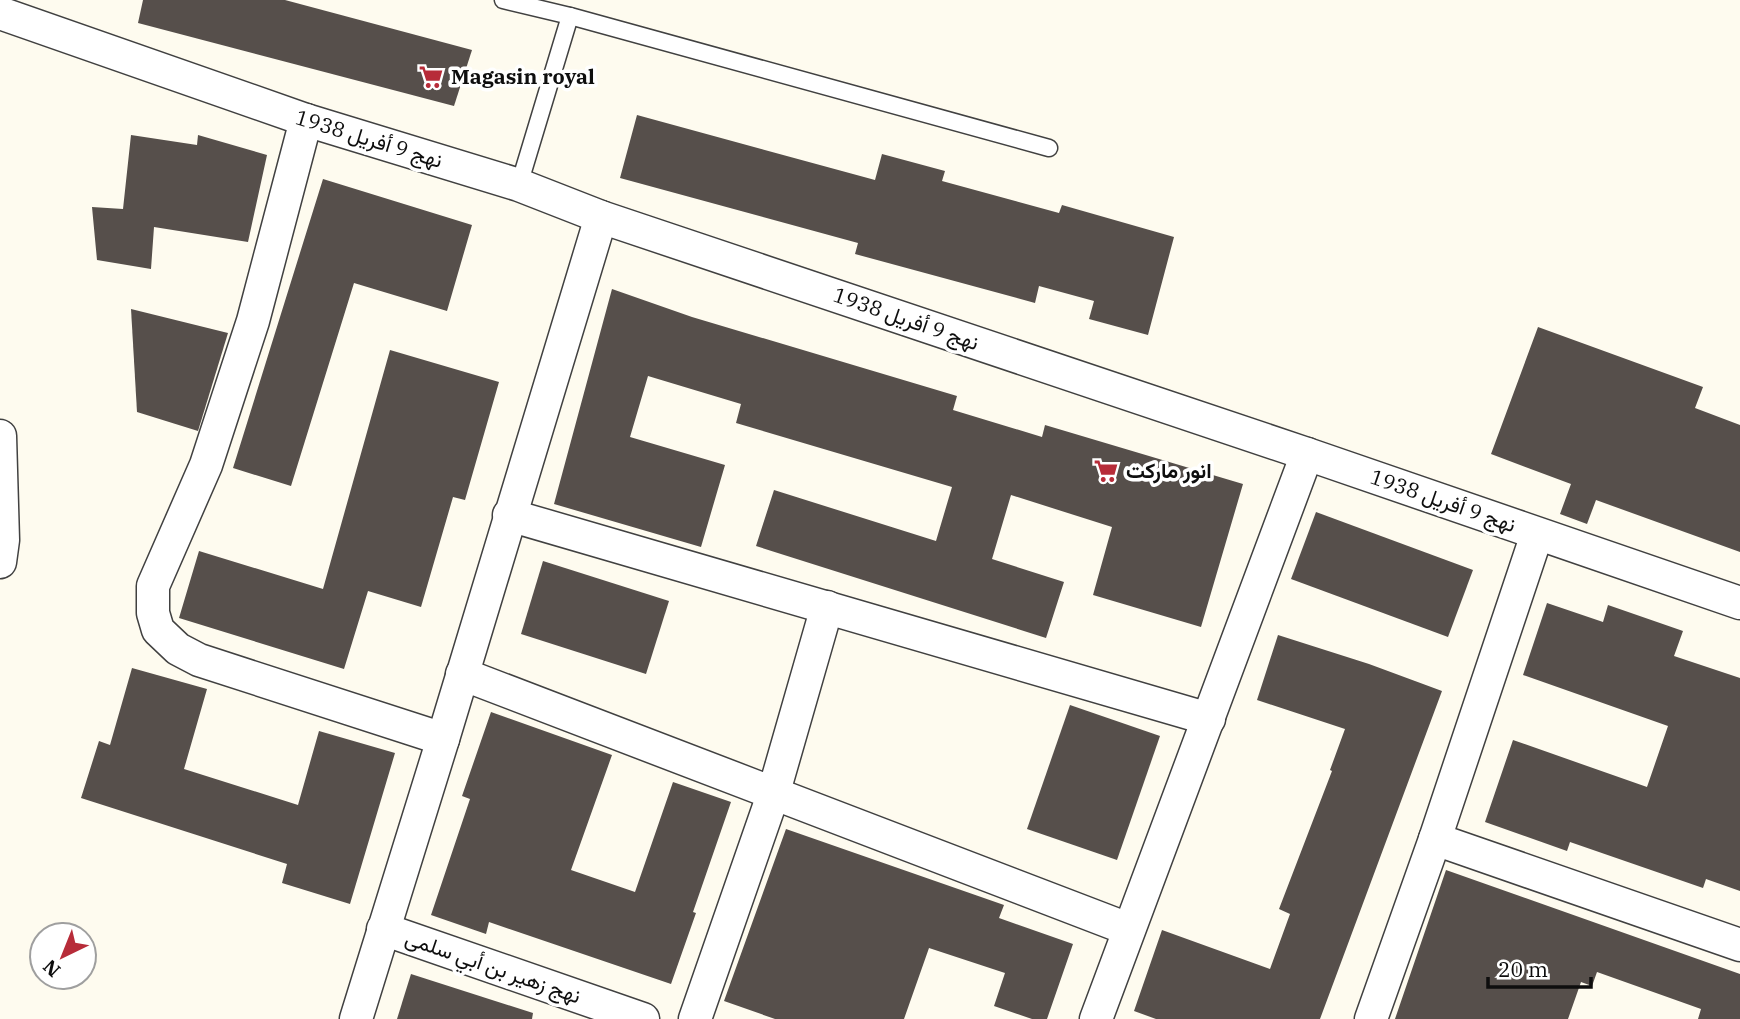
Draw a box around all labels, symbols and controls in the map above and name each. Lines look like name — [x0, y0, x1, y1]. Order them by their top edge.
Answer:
place label: Magasin royal — [451, 62, 595, 90]
supermarket icon: Magasin royal — [417, 63, 445, 91]
street label: نهج 9 أفريل 1938 — [292, 102, 446, 175]
street label: نهج 9 أفريل 1938 — [829, 280, 983, 357]
place label: انور ماركت — [1126, 456, 1212, 484]
supermarket icon: انور ماركت — [1092, 457, 1120, 485]
street label: نهج 9 أفريل 1938 — [1366, 462, 1520, 539]
north arrow — [28, 921, 98, 991]
street label: نهج زهير بن أبي سلمى — [400, 923, 585, 1013]
scale bar — [1488, 946, 1591, 990]
text: N — [38, 955, 65, 982]
text: 20 m — [1498, 955, 1548, 983]

